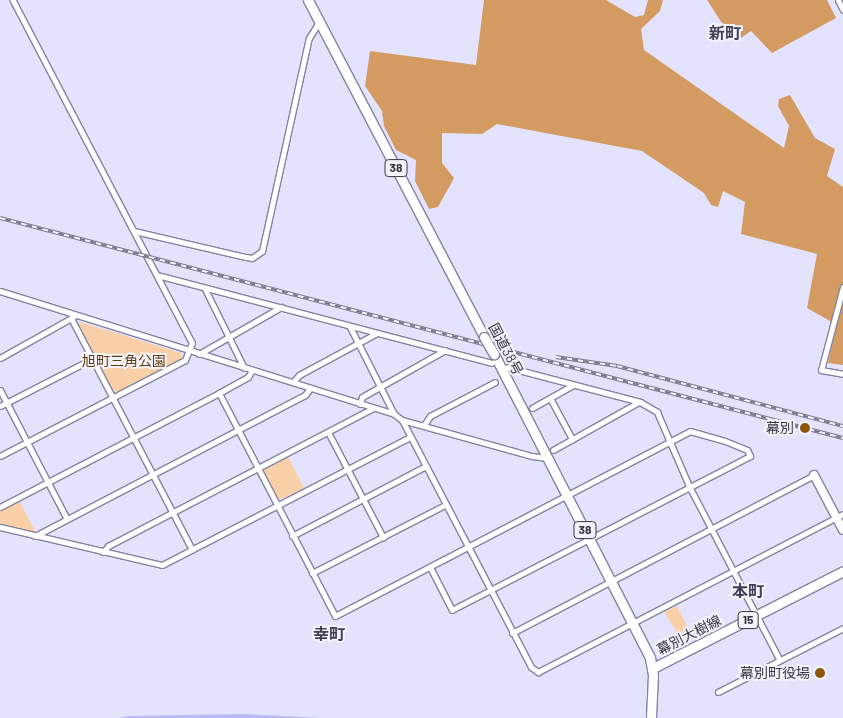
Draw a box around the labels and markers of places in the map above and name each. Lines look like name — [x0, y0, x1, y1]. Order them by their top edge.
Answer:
place label: 幕別 — [766, 420, 794, 436]
marker: 幕別 — [798, 421, 812, 435]
place label: 幕別町役場 — [740, 665, 810, 681]
marker: 幕別町役場 — [814, 667, 826, 679]

